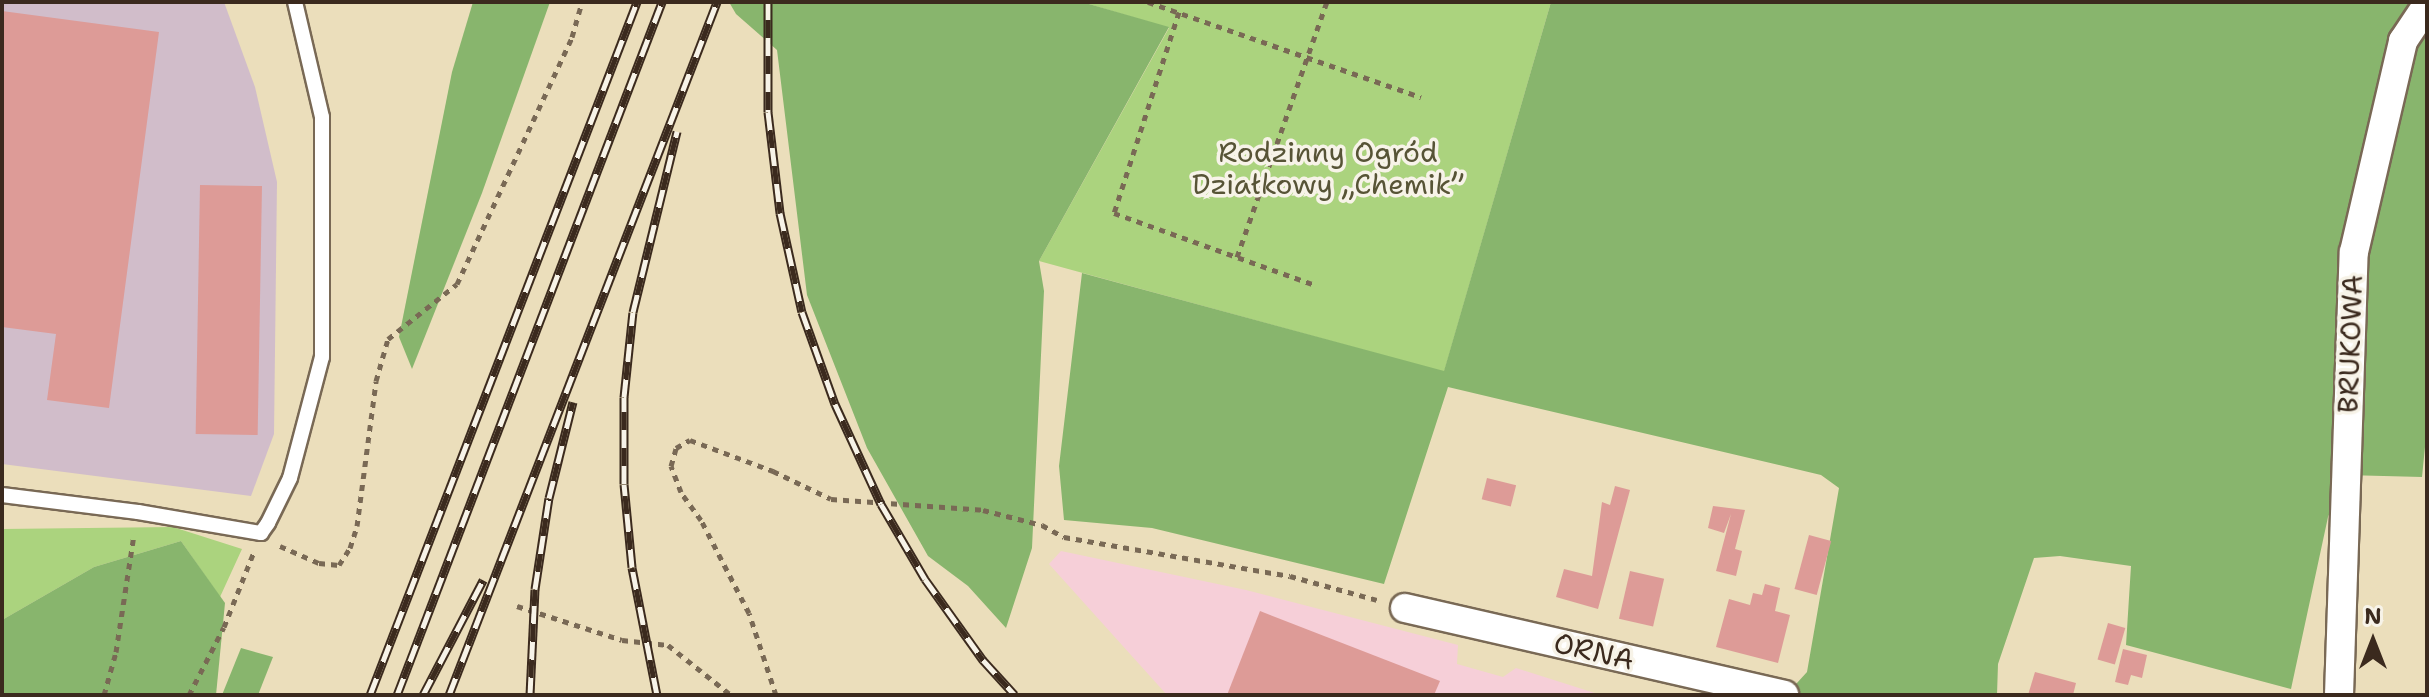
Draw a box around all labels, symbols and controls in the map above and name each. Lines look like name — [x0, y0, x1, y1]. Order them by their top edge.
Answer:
park label: Rodzinny Ogród Działkowy „Chemik” — [1192, 135, 1464, 201]
street label: BRUKOWA — [2331, 274, 2369, 414]
north arrow — [2333, 601, 2413, 681]
text: N — [2364, 602, 2382, 631]
street label: ORNA — [1551, 626, 1637, 676]

